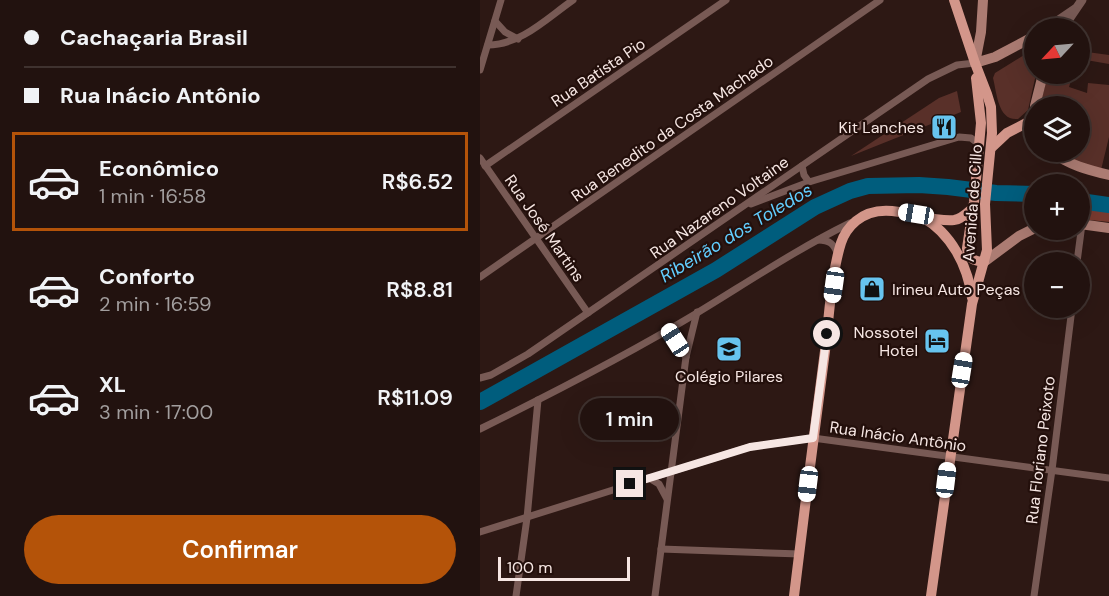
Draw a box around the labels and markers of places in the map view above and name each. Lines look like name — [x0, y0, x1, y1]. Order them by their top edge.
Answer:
restaurant icon: Kit Lanches — [929, 112, 959, 142]
place label: Kit Lanches — [838, 117, 924, 138]
shop icon: Irineu Auto Peças — [857, 274, 887, 304]
place label: Irineu Auto Peças — [892, 279, 1020, 300]
place label: Nossotel Hotel — [854, 322, 918, 361]
hotel icon: Nossotel Hotel — [922, 326, 952, 356]
school or university icon: Colégio Pilares — [714, 334, 744, 364]
place label: Colégio Pilares — [675, 366, 783, 387]

